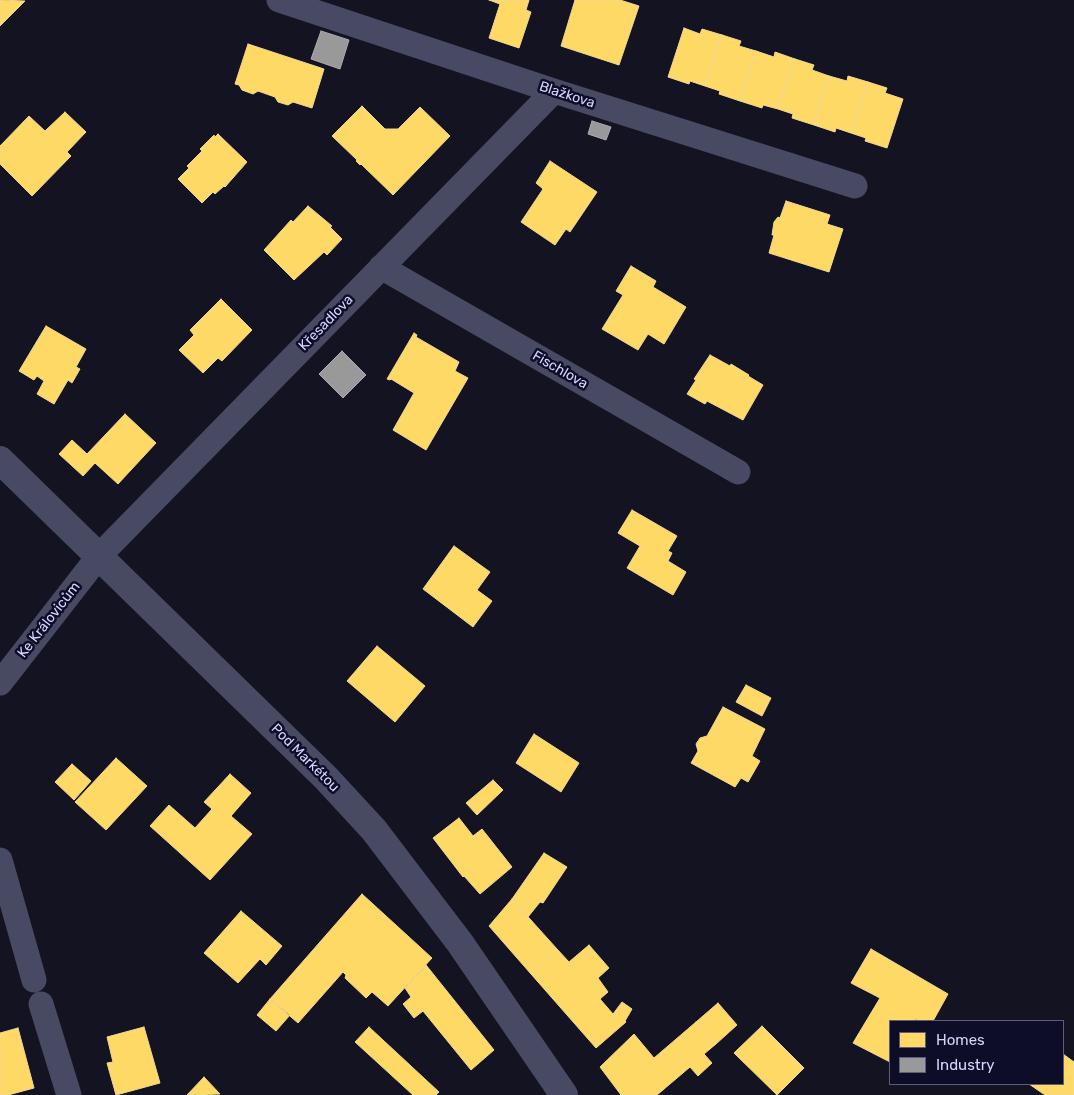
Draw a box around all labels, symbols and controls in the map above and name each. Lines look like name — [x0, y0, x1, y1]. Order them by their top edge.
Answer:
street label: Blažkova — [537, 78, 597, 112]
street label: Křesadlova — [295, 292, 357, 354]
street label: Fischlova — [529, 347, 591, 393]
street label: Ke Královicům — [14, 579, 84, 661]
street label: Pod Markétou — [267, 720, 343, 796]
legend — [889, 1020, 1064, 1085]
text: Homes — [936, 1031, 985, 1049]
text: Industry — [936, 1056, 995, 1074]

